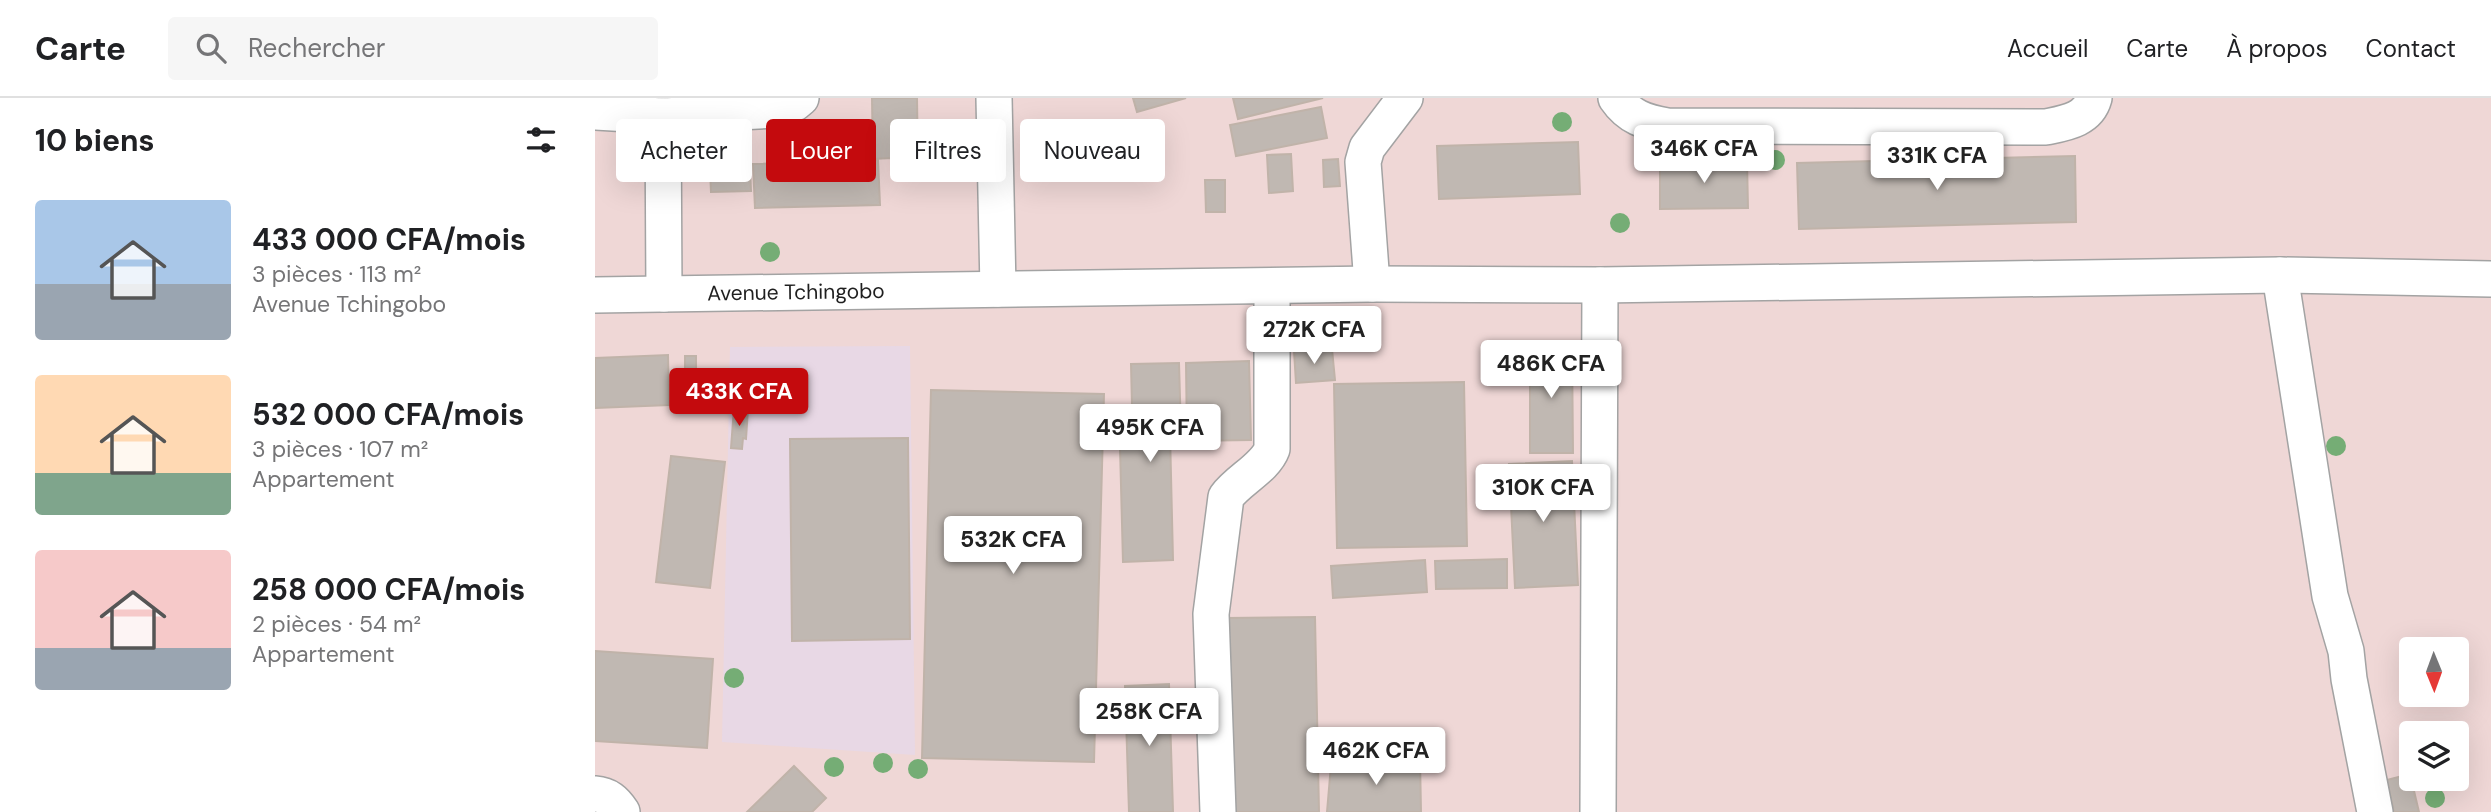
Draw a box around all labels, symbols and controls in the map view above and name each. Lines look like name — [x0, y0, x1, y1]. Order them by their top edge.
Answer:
search box — [168, 17, 658, 80]
text: Carte — [35, 27, 126, 70]
icon: search — [192, 29, 230, 67]
text: Rechercher — [248, 31, 385, 65]
text: Accueil — [2007, 33, 2088, 64]
text: Carte — [2126, 33, 2188, 64]
text: À propos — [2226, 33, 2328, 64]
text: Contact — [2366, 33, 2456, 64]
chip: Acheter — [616, 119, 752, 182]
chip: Louer — [766, 119, 876, 182]
chip: Filtres — [890, 119, 1006, 182]
chip: Nouveau — [1020, 119, 1165, 182]
text: 10 biens — [35, 121, 155, 160]
icon: filters — [522, 121, 560, 159]
pin: 346K CFA — [1632, 126, 1776, 185]
pin: 331K CFA — [1865, 132, 2009, 192]
text: 346K CFA — [1650, 133, 1758, 163]
text: 331K CFA — [1887, 140, 1987, 170]
text: 433 000 CFA/mois — [252, 220, 526, 259]
icon: home — [91, 228, 175, 312]
text: 3 pièces · 113 m² — [252, 259, 421, 289]
street label: Avenue Tchingobo — [707, 277, 885, 307]
text: Avenue Tchingobo — [252, 289, 446, 319]
pin: 272K CFA — [1242, 306, 1386, 366]
text: 272K CFA — [1262, 314, 1366, 344]
pin: 486K CFA — [1479, 341, 1623, 400]
text: 486K CFA — [1497, 348, 1605, 378]
pin: 433K CFA — [667, 368, 811, 428]
text: 433K CFA — [685, 376, 793, 406]
text: 532 000 CFA/mois — [252, 395, 524, 434]
icon: home — [91, 403, 175, 487]
pin: 495K CFA — [1078, 404, 1222, 464]
text: 495K CFA — [1096, 412, 1204, 442]
text: 3 pièces · 107 m² — [252, 434, 428, 464]
text: Appartement — [252, 464, 395, 494]
pin: 310K CFA — [1471, 464, 1615, 524]
text: 310K CFA — [1491, 472, 1595, 502]
pin: 532K CFA — [941, 517, 1085, 576]
text: 532K CFA — [960, 524, 1066, 554]
text: 258 000 CFA/mois — [252, 570, 525, 609]
icon: home — [91, 578, 175, 662]
text: 2 pièces · 54 m² — [252, 609, 421, 639]
north arrow — [2399, 637, 2469, 707]
map controls — [2399, 637, 2469, 791]
text: Appartement — [252, 639, 395, 669]
pin: 258K CFA — [1077, 688, 1221, 748]
text: 258K CFA — [1096, 696, 1202, 726]
button: layers — [2399, 721, 2469, 791]
pin: 462K CFA — [1304, 728, 1448, 787]
text: 462K CFA — [1322, 735, 1430, 765]

